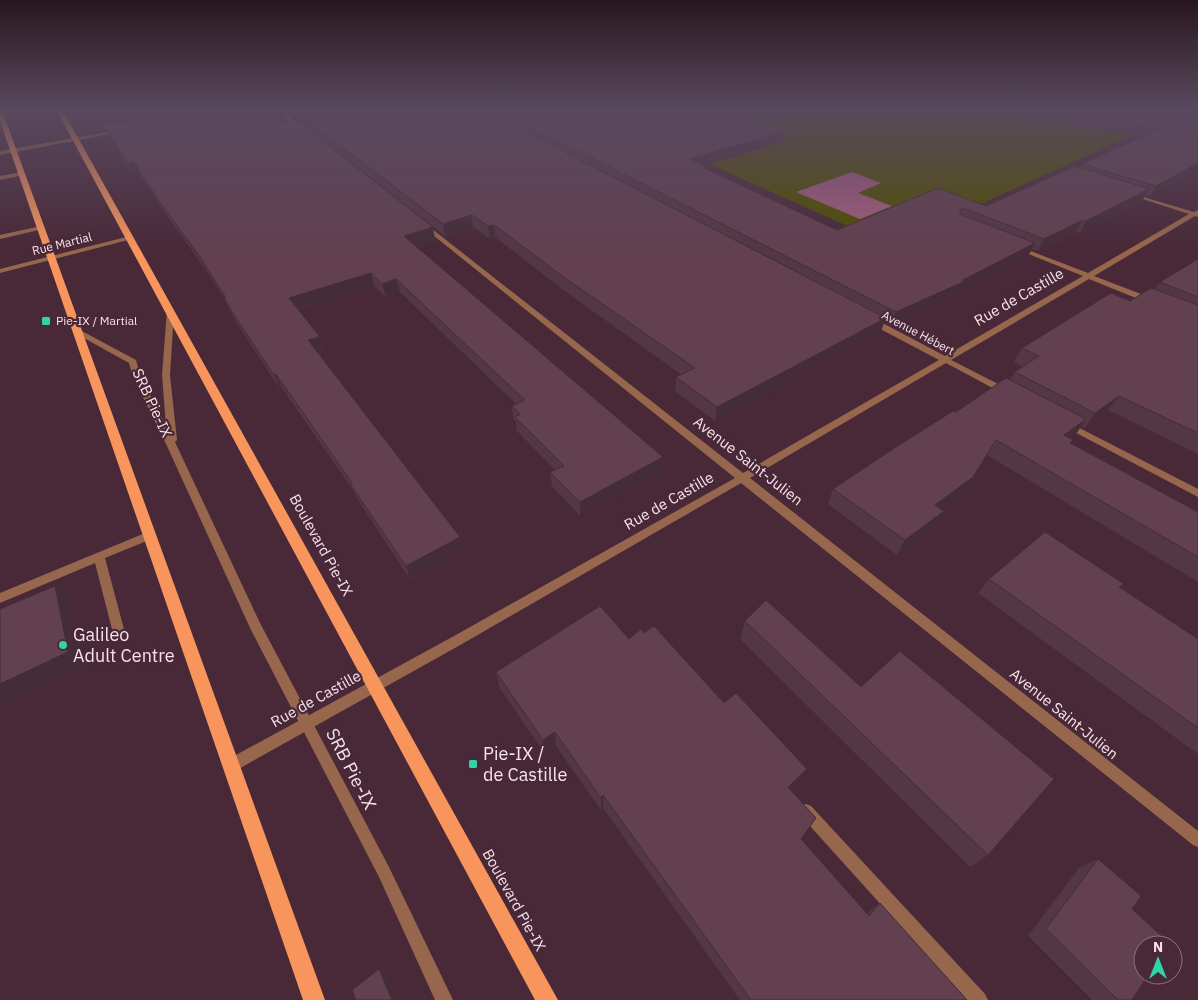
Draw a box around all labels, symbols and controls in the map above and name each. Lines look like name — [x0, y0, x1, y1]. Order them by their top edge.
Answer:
street label: Rue Martial — [30, 229, 93, 258]
street label: Rue de Castille — [971, 263, 1067, 330]
street label: Avenue Hébert — [879, 307, 957, 358]
place label: Pie-IX / Martial — [56, 313, 137, 328]
marker: Pie-IX / Martial — [40, 315, 52, 327]
street label: SRB Pie-IX — [128, 365, 177, 440]
street label: Avenue Saint-Julien — [690, 412, 807, 509]
street label: Rue de Castille — [621, 467, 717, 534]
street label: Boulevard Pie-IX — [286, 490, 357, 599]
place label: Galileo Adult Centre — [73, 623, 175, 667]
marker: Galileo Adult Centre — [57, 639, 69, 651]
street label: Avenue Saint-Julien — [1006, 664, 1122, 763]
street label: Rue de Castille — [267, 666, 364, 731]
street label: SRB Pie-IX — [321, 724, 382, 813]
place label: Pie-IX / de Castille — [483, 742, 568, 786]
marker: Pie-IX / de Castille — [467, 758, 479, 770]
street label: Boulevard Pie-IX — [479, 845, 550, 954]
north arrow — [1133, 935, 1183, 985]
text: N — [1153, 938, 1163, 956]

